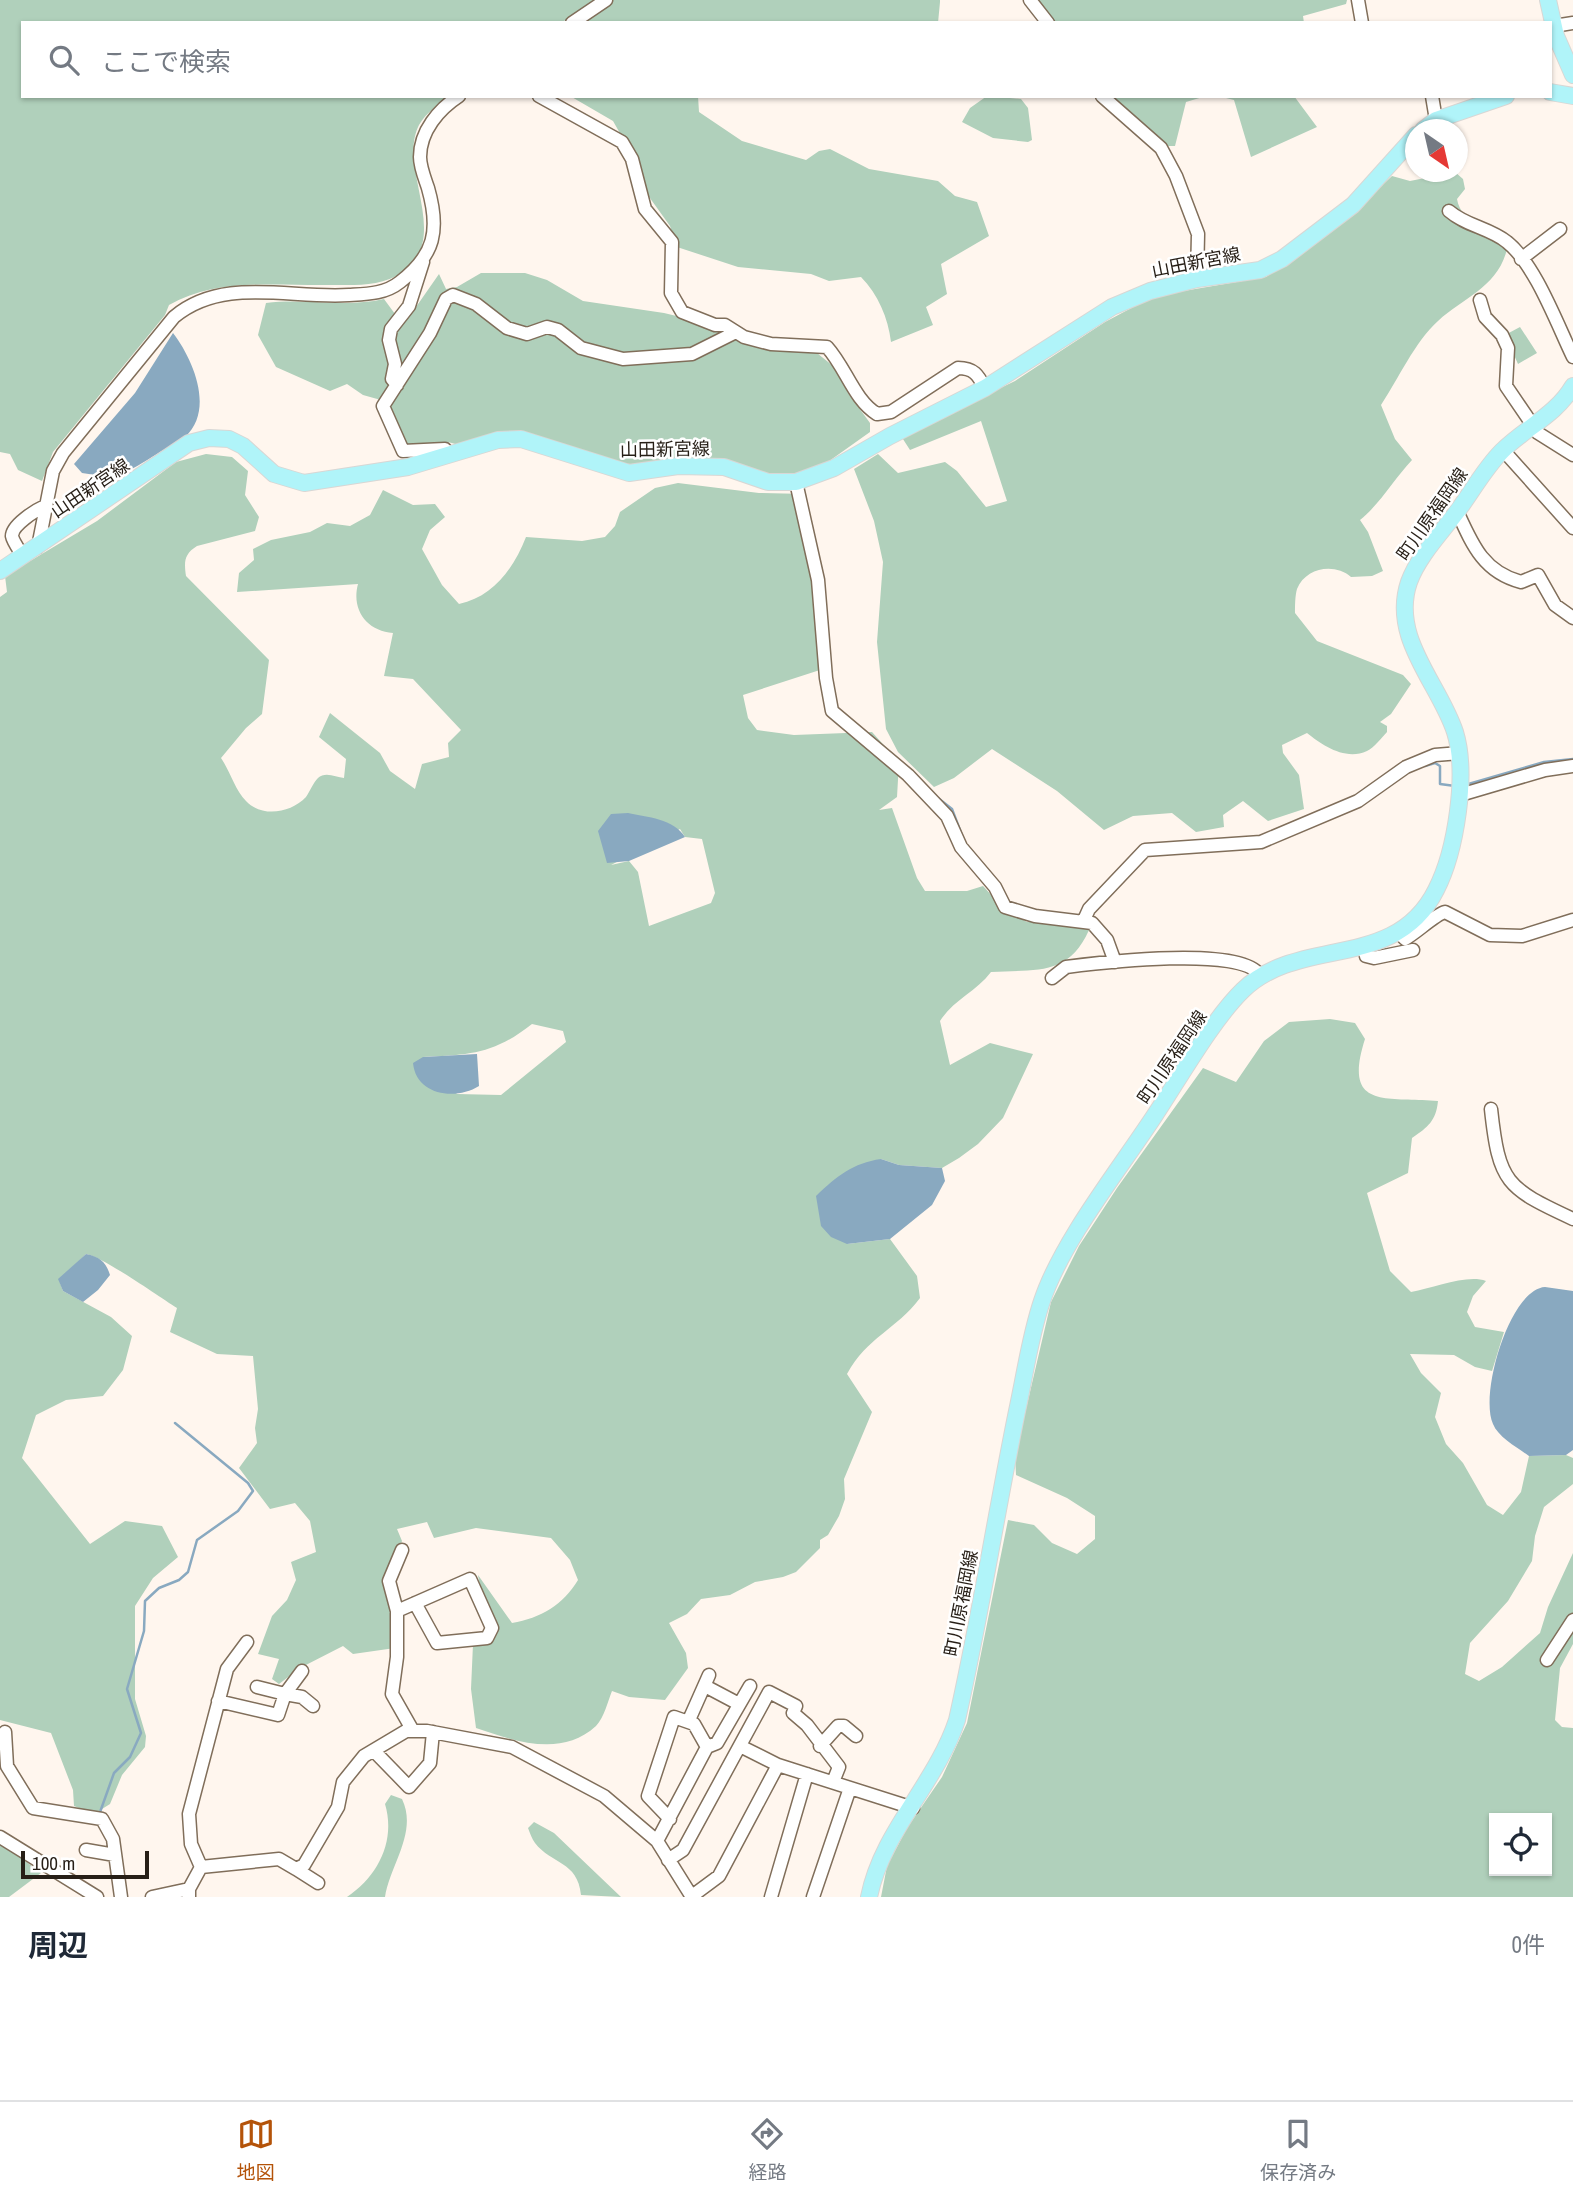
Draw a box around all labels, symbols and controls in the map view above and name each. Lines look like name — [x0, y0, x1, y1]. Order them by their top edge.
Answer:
search box — [21, 21, 1552, 98]
icon: search — [45, 41, 83, 79]
text: ここで検索 — [101, 44, 231, 79]
north arrow — [1405, 119, 1468, 182]
street label: 山田新宮線 — [1149, 241, 1243, 283]
street label: 山田新宮線 — [620, 436, 710, 462]
street label: 山田新宮線 — [46, 452, 134, 524]
street label: 町川原福岡線 — [1391, 463, 1473, 565]
street label: 町川原福岡線 — [1131, 1005, 1213, 1109]
street label: 町川原福岡線 — [938, 1548, 984, 1658]
map controls — [1489, 1813, 1552, 1876]
button: locate — [1489, 1813, 1552, 1876]
scale bar — [21, 1848, 149, 1880]
text: 100 m — [32, 1850, 75, 1876]
text: 周辺 — [28, 1925, 88, 1965]
text: 0件 — [1512, 1929, 1545, 1960]
tab: 地図 — [237, 2115, 275, 2185]
tab: 経路 — [748, 2115, 786, 2185]
tab: 保存済み — [1260, 2115, 1336, 2185]

